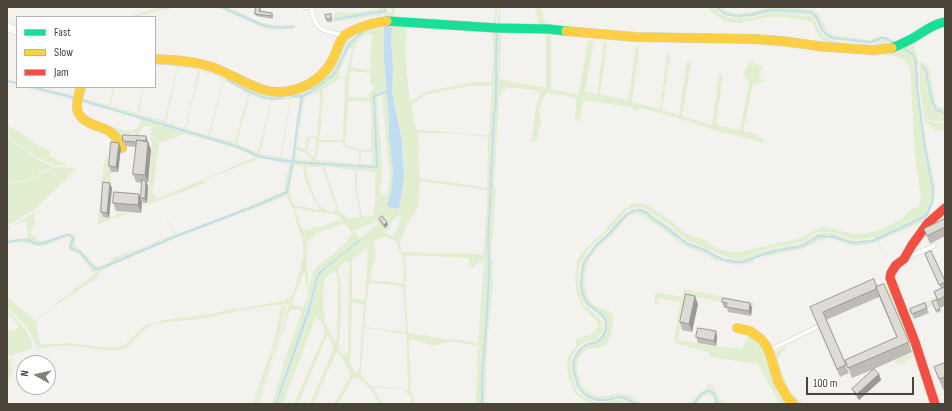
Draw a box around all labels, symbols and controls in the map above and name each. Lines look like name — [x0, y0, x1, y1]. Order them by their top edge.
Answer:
legend — [16, 16, 156, 88]
text: Fast — [54, 25, 71, 40]
text: Slow — [54, 45, 73, 60]
text: Jam — [54, 65, 69, 80]
north arrow — [16, 355, 56, 395]
scale bar — [808, 369, 916, 395]
text: N — [18, 370, 31, 377]
text: 100 m — [813, 376, 838, 391]

